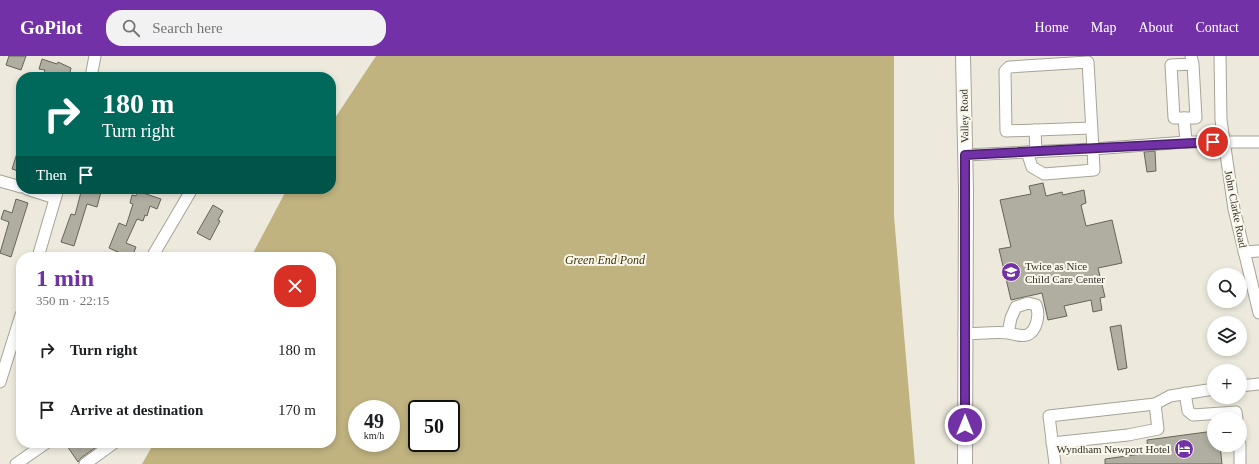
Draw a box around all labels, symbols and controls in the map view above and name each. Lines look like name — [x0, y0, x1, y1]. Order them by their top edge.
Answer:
search box — [106, 10, 386, 46]
text: GoPilot — [20, 17, 82, 38]
icon: search — [120, 17, 142, 39]
text: Search here — [152, 20, 223, 36]
text: Home — [1035, 20, 1069, 35]
text: Map — [1091, 20, 1116, 35]
text: About — [1138, 20, 1173, 35]
text: Contact — [1195, 20, 1239, 35]
icon: right — [36, 88, 88, 140]
text: 180 m — [102, 88, 174, 119]
street label: Valley Road — [958, 88, 970, 143]
text: Turn right — [102, 121, 175, 141]
pin — [1196, 125, 1230, 159]
icon: arrive — [1202, 131, 1224, 153]
icon: arrive — [75, 164, 97, 186]
text: Then — [36, 167, 67, 183]
street label: John Clarke Road — [1223, 169, 1250, 249]
water label: Green End Pond — [565, 253, 646, 267]
place label: Twice as Nice Child Care Center — [1025, 260, 1105, 285]
school or university icon: Twice as Nice Child Care Center — [1000, 261, 1022, 283]
text: 1 min — [36, 265, 94, 291]
button: close — [274, 265, 316, 307]
map controls — [1207, 268, 1247, 452]
button: search — [1207, 268, 1247, 308]
text: 350 m · 22:15 — [36, 293, 109, 308]
button: layers — [1207, 316, 1247, 356]
icon: right — [36, 339, 58, 361]
text: Turn right — [70, 342, 137, 358]
text: 180 m — [278, 342, 316, 358]
button: + — [1207, 364, 1247, 404]
icon: arrive — [36, 399, 58, 421]
speed limit sign: 50 — [408, 400, 460, 452]
text: Arrive at destination — [70, 402, 203, 418]
text: 170 m — [278, 402, 316, 418]
position arrow — [944, 404, 986, 446]
text: 49 — [364, 410, 384, 432]
button: − — [1207, 412, 1247, 452]
text: km/h — [364, 430, 384, 441]
hotel icon: Wyndham Newport Hotel — [1173, 438, 1195, 460]
place label: Wyndham Newport Hotel — [1056, 443, 1170, 455]

